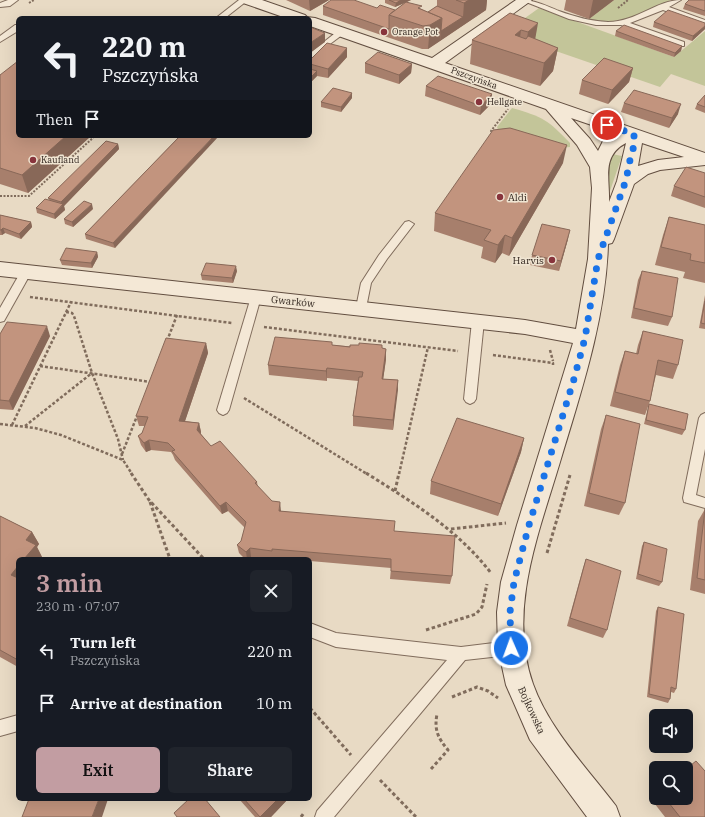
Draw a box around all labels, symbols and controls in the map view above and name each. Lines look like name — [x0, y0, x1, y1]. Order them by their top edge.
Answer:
place label: Orange Pot — [392, 26, 439, 37]
marker: Orange Pot — [379, 27, 389, 37]
text: 220 m — [102, 28, 186, 65]
icon: left — [36, 32, 88, 84]
text: Pszczyńska — [102, 64, 199, 87]
street label: Pszczyńska — [450, 64, 499, 91]
place label: Hellgate — [487, 96, 522, 107]
marker: Hellgate — [474, 97, 484, 107]
icon: arrive — [81, 108, 103, 130]
pin — [590, 108, 624, 142]
text: Then — [36, 110, 73, 129]
icon: arrive — [596, 114, 618, 136]
place label: Kaufland — [41, 154, 80, 165]
marker: Kaufland — [28, 155, 38, 165]
place label: Aldi — [508, 191, 527, 204]
marker: Aldi — [495, 192, 505, 202]
place label: Harvis — [513, 254, 544, 267]
marker: Harvis — [547, 255, 557, 265]
street label: Gwarków — [270, 293, 316, 310]
text: 3 min — [36, 567, 103, 599]
button: close — [250, 570, 292, 612]
text: 230 m · 07:07 — [36, 598, 120, 615]
position arrow — [490, 627, 532, 669]
text: Turn left — [70, 633, 136, 652]
icon: left — [36, 640, 58, 662]
text: 220 m — [247, 642, 292, 661]
text: Pszczyńska — [70, 652, 140, 669]
street label: Bojkowska — [515, 685, 548, 736]
icon: arrive — [36, 692, 58, 714]
text: Arrive at destination — [70, 694, 222, 713]
text: 10 m — [256, 694, 292, 713]
map controls — [649, 709, 693, 805]
button: sound — [649, 709, 693, 753]
button: Exit — [36, 747, 160, 793]
button: Share — [168, 747, 292, 793]
button: search — [649, 761, 693, 805]

